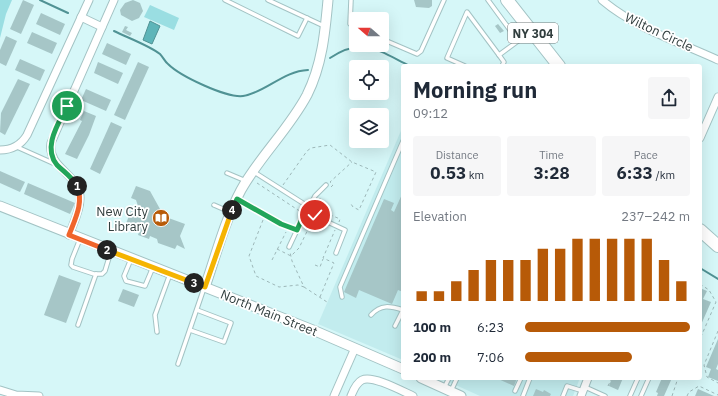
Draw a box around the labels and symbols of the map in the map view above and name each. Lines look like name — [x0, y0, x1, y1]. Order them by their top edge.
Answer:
street label: Wilton Circle — [622, 9, 696, 55]
north arrow — [349, 12, 389, 52]
road number: NY 304 — [508, 23, 558, 43]
pin — [50, 89, 84, 123]
pin: 1 — [67, 176, 87, 196]
pin — [298, 198, 332, 232]
pin: 4 — [222, 200, 242, 220]
place label: New City Library — [96, 203, 149, 235]
library icon: New City Library — [151, 208, 171, 228]
pin: 2 — [97, 240, 117, 260]
pin: 3 — [184, 273, 204, 293]
street label: North Main Street — [218, 286, 320, 340]

